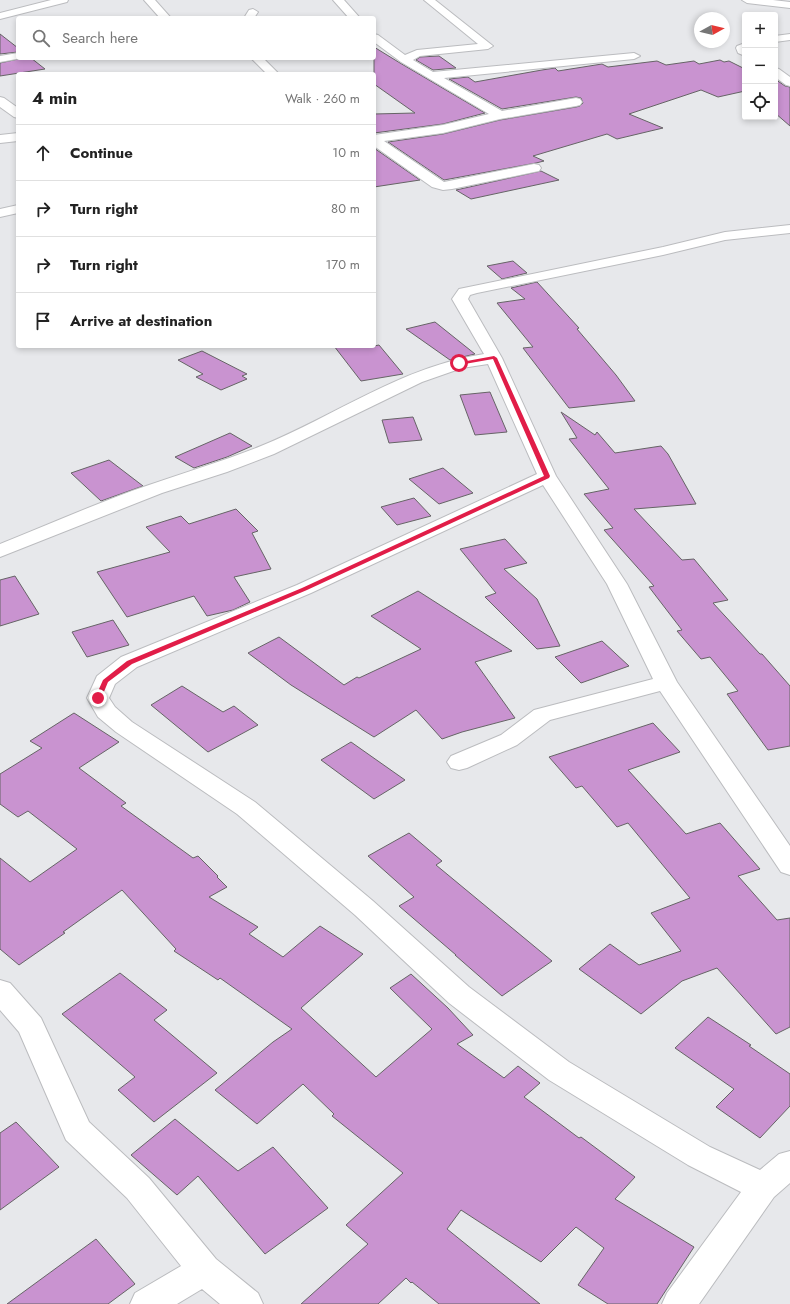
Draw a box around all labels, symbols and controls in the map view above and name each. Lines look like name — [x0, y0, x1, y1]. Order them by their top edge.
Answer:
north arrow — [694, 12, 730, 48]
map controls — [742, 12, 778, 120]
button: + — [742, 12, 778, 48]
search box — [16, 16, 376, 60]
icon: search — [30, 27, 52, 49]
text: Search here — [62, 27, 138, 49]
button: − — [742, 48, 778, 84]
button: locate — [742, 84, 778, 120]
text: 4 min — [32, 86, 77, 110]
text: Walk · 260 m — [285, 89, 360, 108]
icon: ahead — [32, 142, 54, 164]
text: Continue — [70, 142, 133, 164]
text: 10 m — [332, 143, 360, 162]
icon: right — [32, 198, 54, 220]
text: Turn right — [70, 198, 138, 220]
text: 80 m — [331, 199, 360, 218]
icon: right — [32, 254, 54, 276]
text: Turn right — [70, 254, 138, 276]
text: 170 m — [325, 255, 360, 274]
icon: arrive — [32, 310, 54, 332]
text: Arrive at destination — [70, 310, 212, 332]
route start — [450, 354, 468, 372]
route end — [89, 689, 107, 707]

